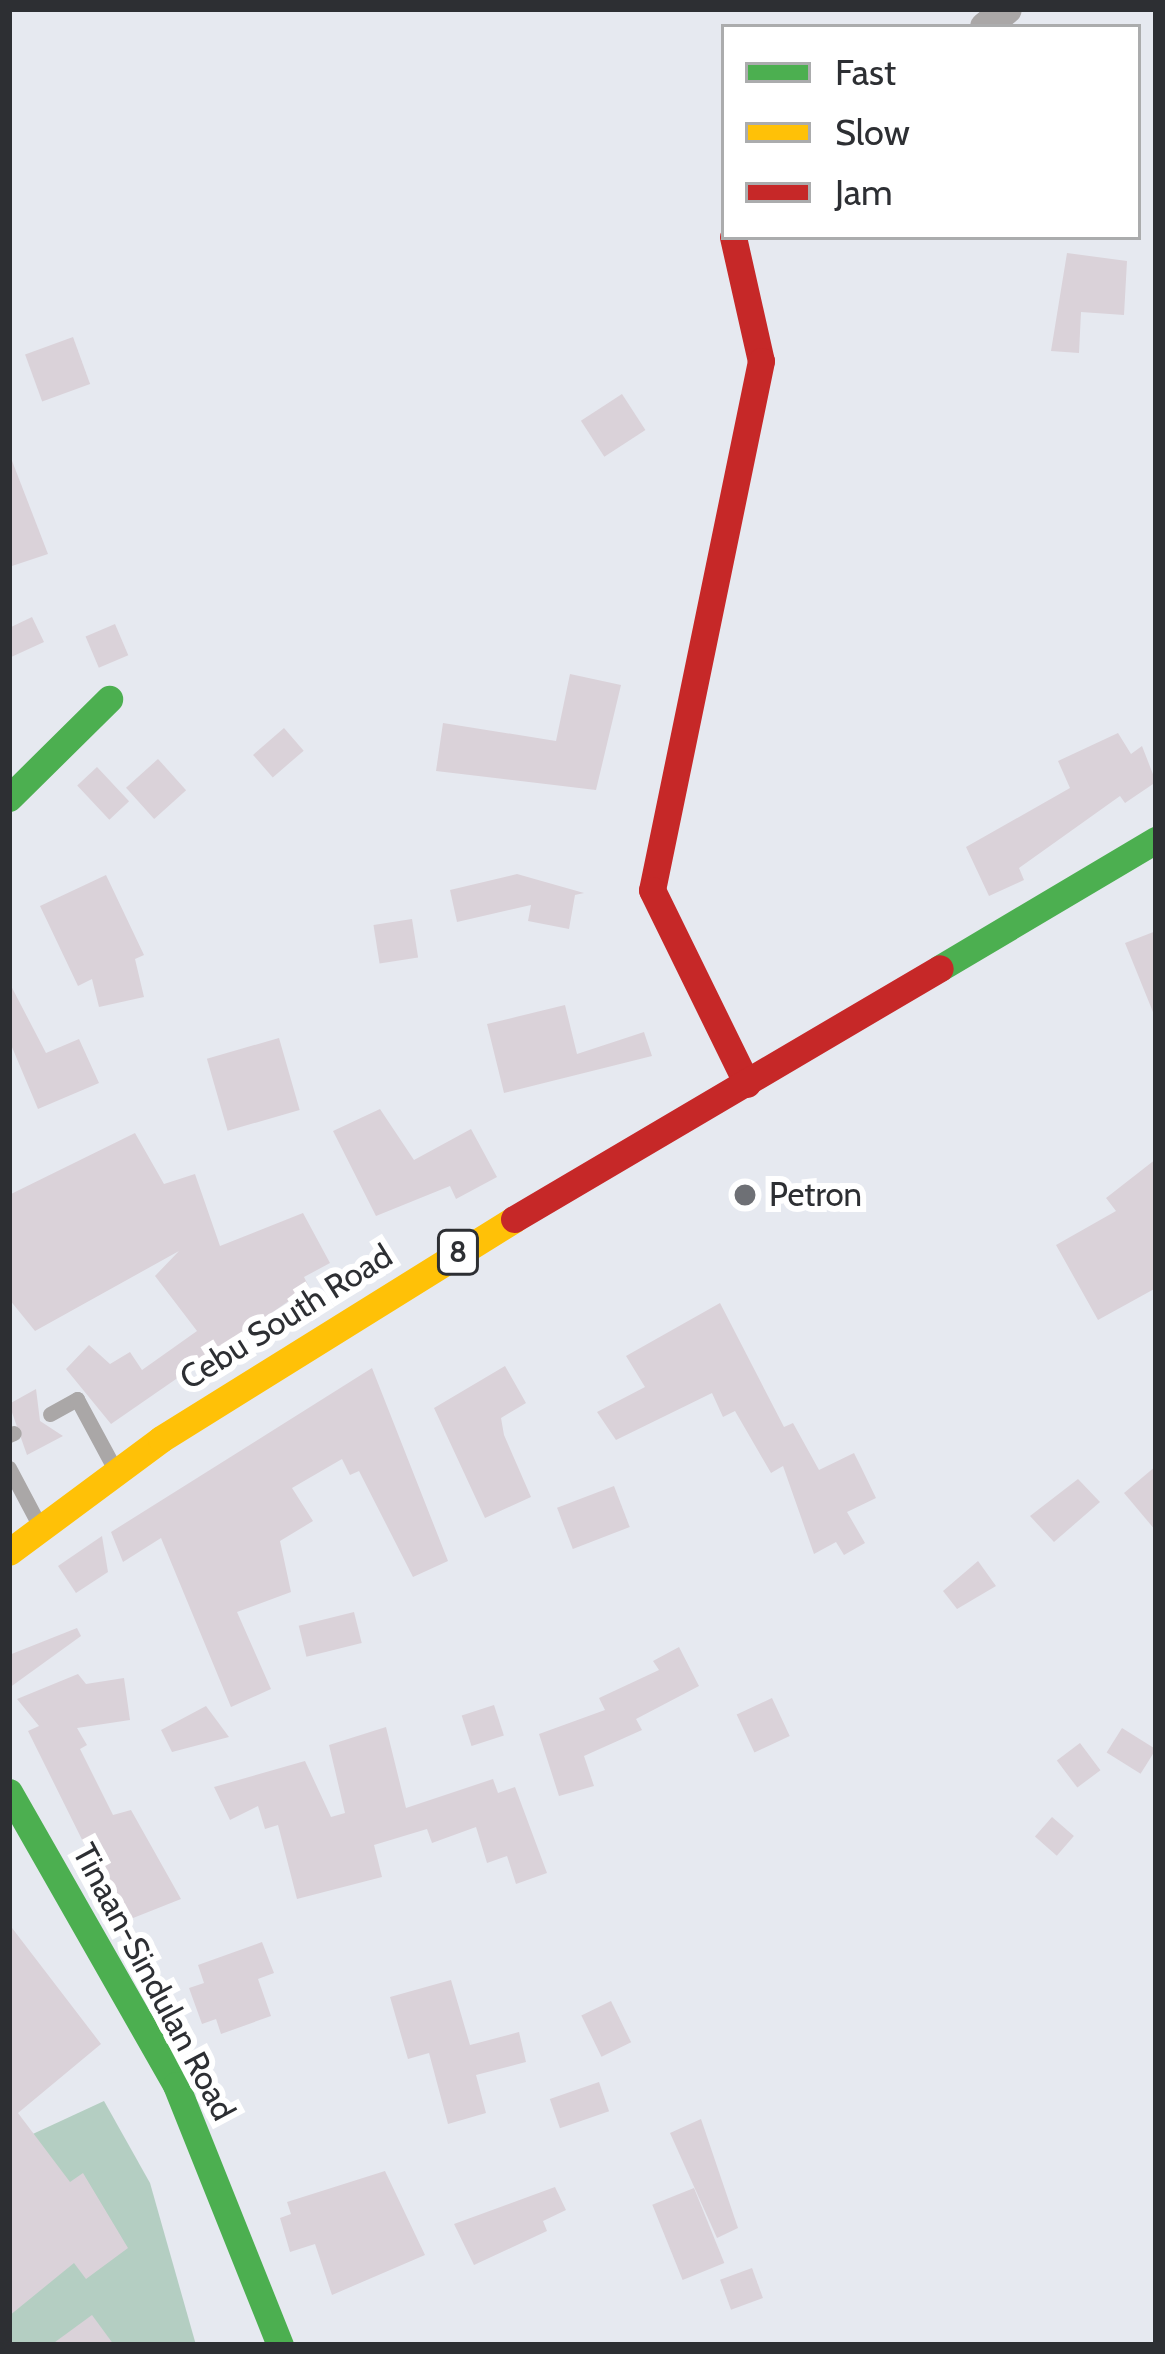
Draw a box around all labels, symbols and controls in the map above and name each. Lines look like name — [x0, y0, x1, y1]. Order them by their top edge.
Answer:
legend — [721, 24, 1141, 240]
text: Fast — [835, 50, 896, 94]
text: Slow — [835, 110, 910, 154]
text: Jam — [835, 170, 893, 214]
place label: Petron — [769, 1175, 862, 1215]
marker: Petron — [732, 1182, 758, 1208]
road number: 8 — [434, 1228, 482, 1276]
street label: Cebu South Road — [173, 1236, 399, 1398]
street label: Tinaan-Sindulan Road — [64, 1837, 244, 2127]

